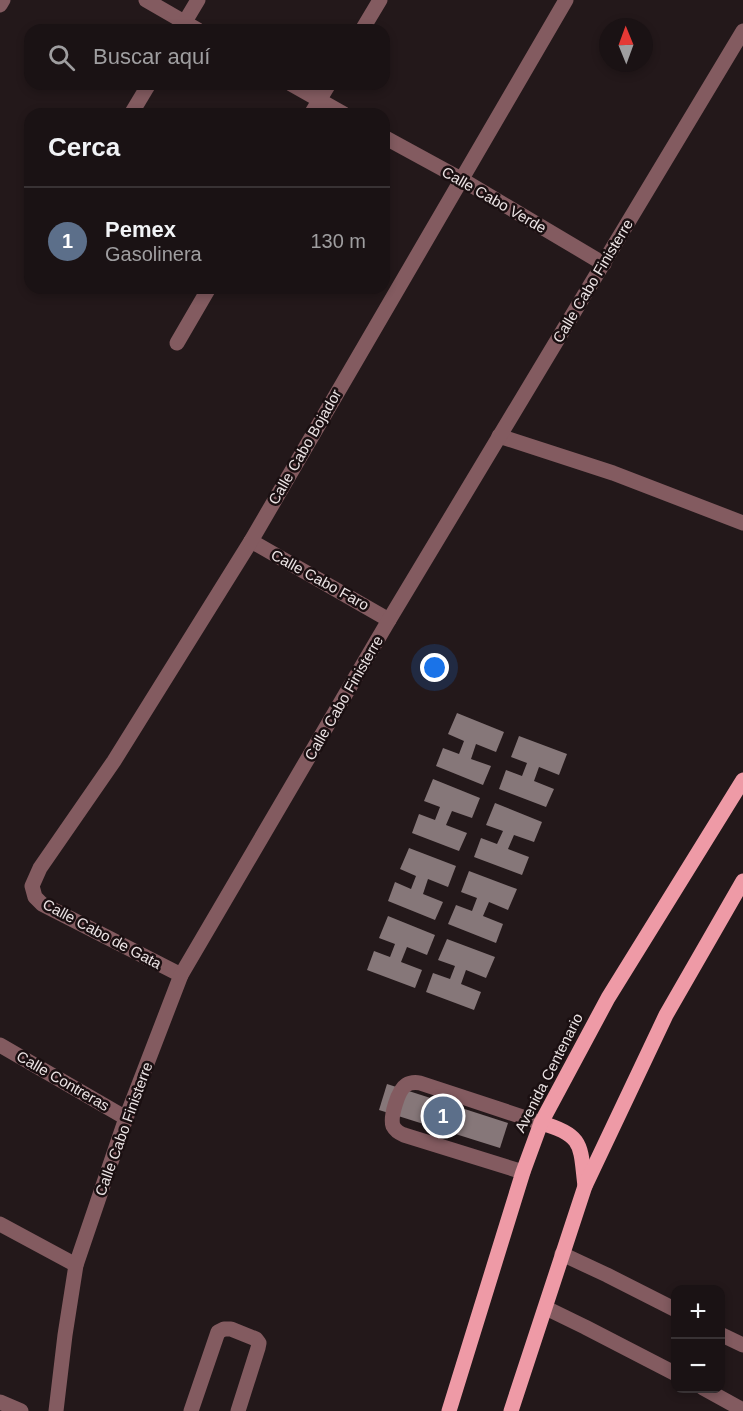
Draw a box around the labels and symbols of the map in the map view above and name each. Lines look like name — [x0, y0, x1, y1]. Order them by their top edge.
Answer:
north arrow — [599, 18, 653, 72]
street label: Calle Cabo Verde — [439, 163, 549, 236]
street label: Calle Cabo Finisterre — [549, 216, 636, 346]
street label: Calle Cabo Bojador — [265, 386, 344, 507]
street label: Calle Cabo Faro — [268, 546, 372, 613]
street label: Calle Cabo Finisterre — [301, 632, 386, 763]
your location — [420, 653, 449, 682]
street label: Calle Cabo de Gata — [40, 895, 165, 972]
street label: Avenida Centenario — [511, 1010, 586, 1135]
street label: Calle Contreras — [14, 1047, 113, 1114]
street label: Calle Cabo Finisterre — [91, 1060, 156, 1198]
pin: 1 — [424, 1094, 462, 1138]

